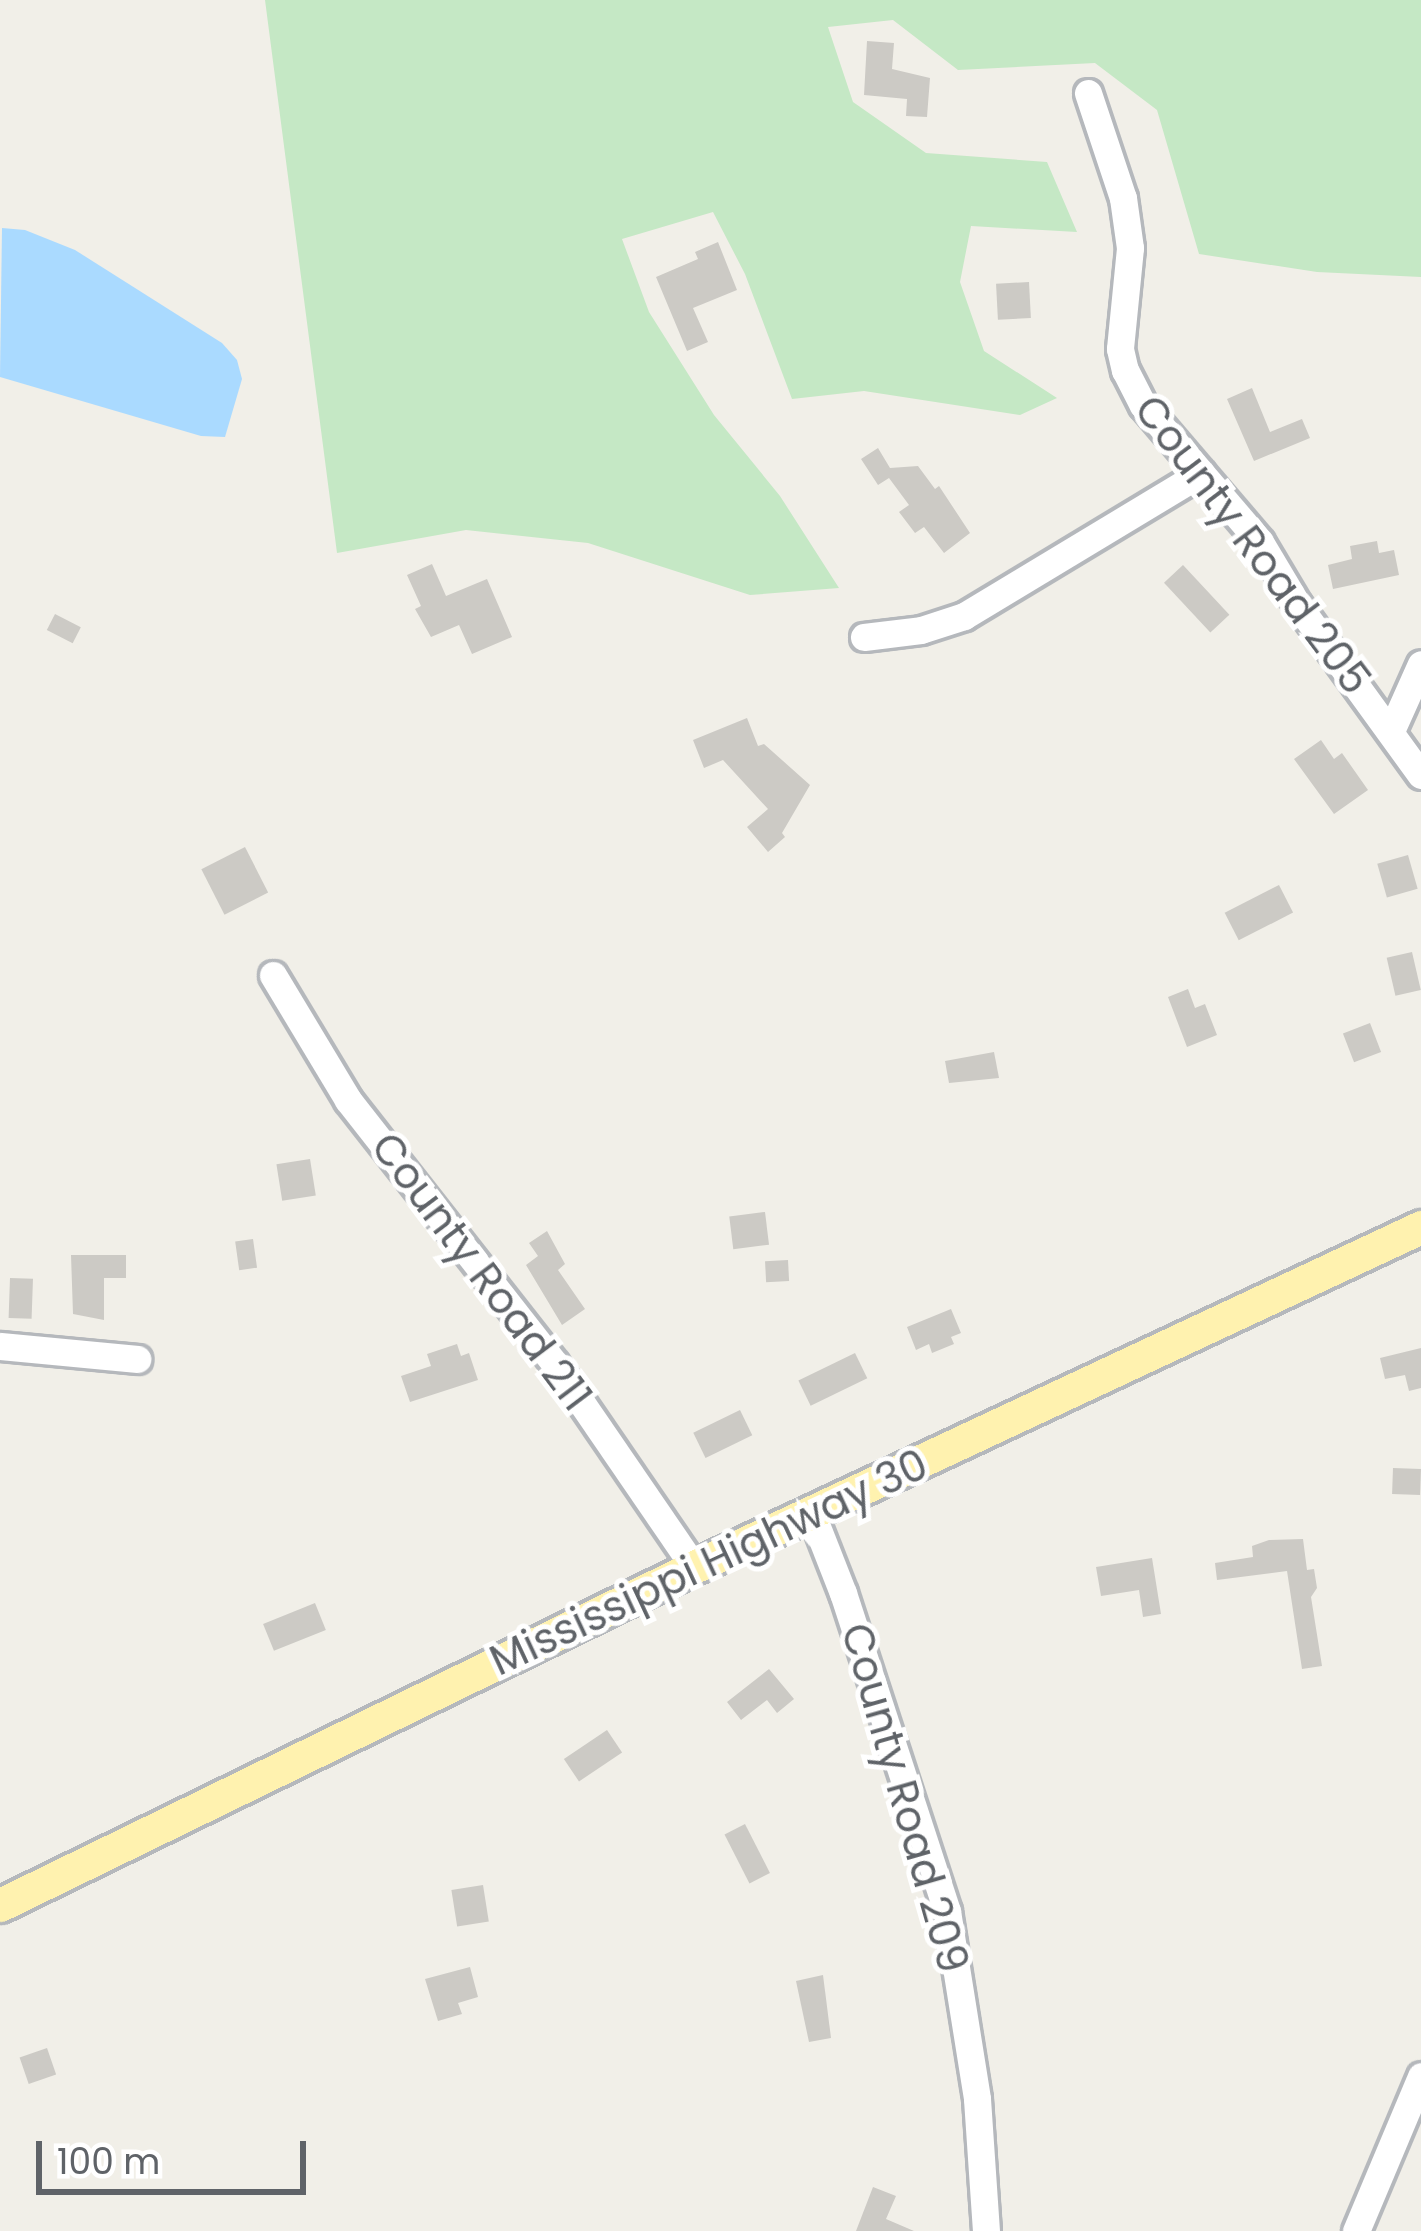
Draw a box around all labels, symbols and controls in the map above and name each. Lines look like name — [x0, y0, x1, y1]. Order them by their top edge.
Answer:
street label: County Road 205 — [1123, 386, 1381, 704]
street label: County Road 211 — [360, 1123, 602, 1421]
street label: Mississippi Highway 30 — [482, 1439, 936, 1687]
street label: County Road 209 — [830, 1618, 978, 1978]
scale bar — [42, 2117, 312, 2191]
text: 100 m — [57, 2136, 160, 2187]

